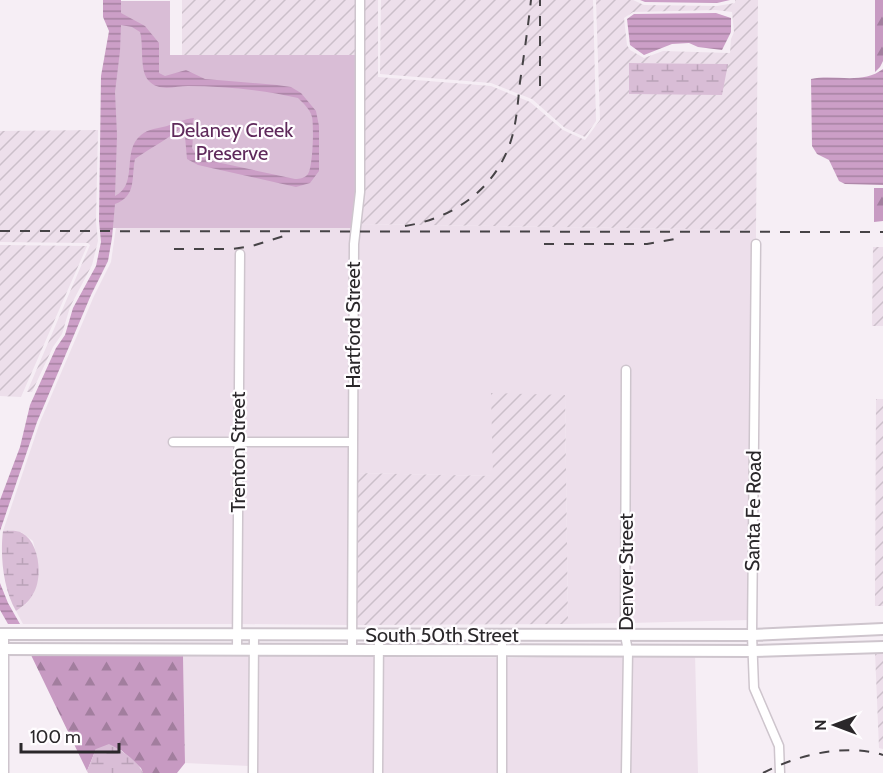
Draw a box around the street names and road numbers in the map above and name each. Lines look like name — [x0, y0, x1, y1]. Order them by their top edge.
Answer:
street label: Hartford Street — [341, 261, 365, 389]
street label: Trenton Street — [226, 391, 250, 512]
street label: Santa Fe Road — [740, 450, 766, 572]
street label: Denver Street — [614, 513, 638, 631]
street label: South 50th Street — [365, 623, 519, 647]

